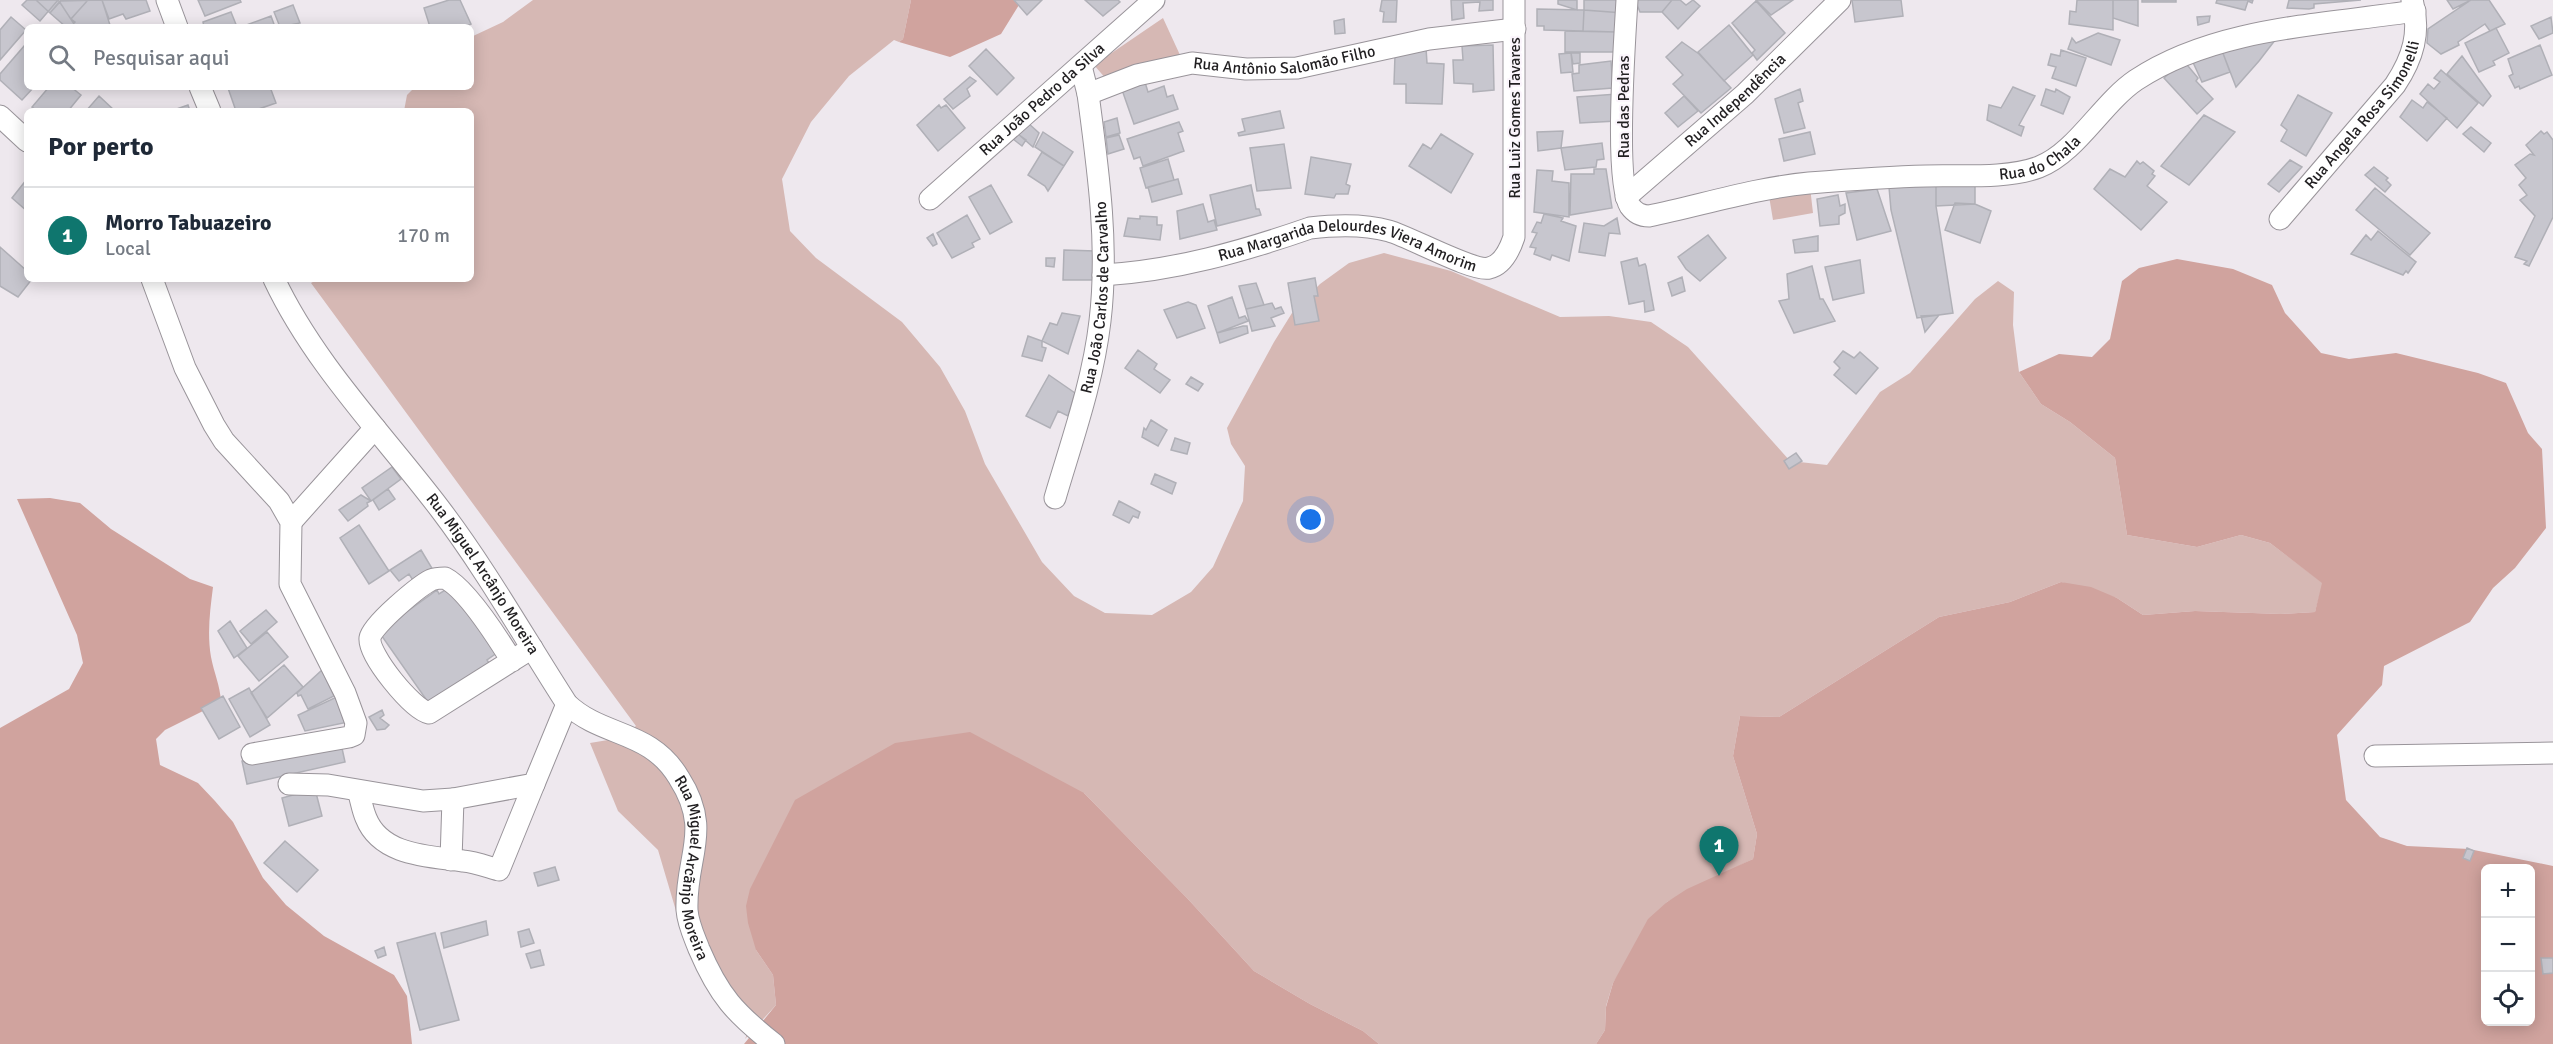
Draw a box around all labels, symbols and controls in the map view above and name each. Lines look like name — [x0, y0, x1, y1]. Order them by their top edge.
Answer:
search box — [24, 24, 474, 90]
street label: Rua Luiz Gomes Tavares — [1505, 37, 1525, 199]
street label: Rua João Pedro da Silva — [975, 38, 1109, 160]
street label: Rua Angela Rosa Simonelli — [2300, 39, 2424, 193]
icon: search — [45, 41, 78, 74]
street label: Rua Antônio Salomão Filho — [1192, 41, 1377, 79]
text: Pesquisar aqui — [93, 44, 229, 71]
street label: Rua Independência — [1681, 49, 1790, 152]
street label: Rua das Pedras — [1614, 56, 1634, 158]
text: Por perto — [48, 131, 154, 163]
street label: Rua do Chala — [1998, 131, 2085, 185]
street label: Rua João Carlos de Carvalho — [1076, 201, 1113, 396]
text: Morro Tabuazeiro — [105, 209, 271, 236]
text: Rua Margarida Delourdes Viera Amorim — [1216, 216, 1479, 276]
text: 1 — [62, 223, 73, 248]
text: 170 m — [397, 223, 450, 248]
text: Local — [105, 236, 151, 261]
street label: Rua Margarida Delourdes Viera Amorim — [1213, 248, 1483, 276]
street label: Rua Miguel Arcânjo Moreira — [422, 489, 543, 658]
your location — [1296, 505, 1325, 534]
street label: Rua Miguel Arcãnjo Moreira — [670, 772, 713, 963]
pin: 1 — [1700, 826, 1738, 876]
map controls — [2481, 864, 2535, 1026]
button: + — [2481, 864, 2535, 918]
button: − — [2481, 918, 2535, 972]
button: locate — [2481, 972, 2535, 1026]

